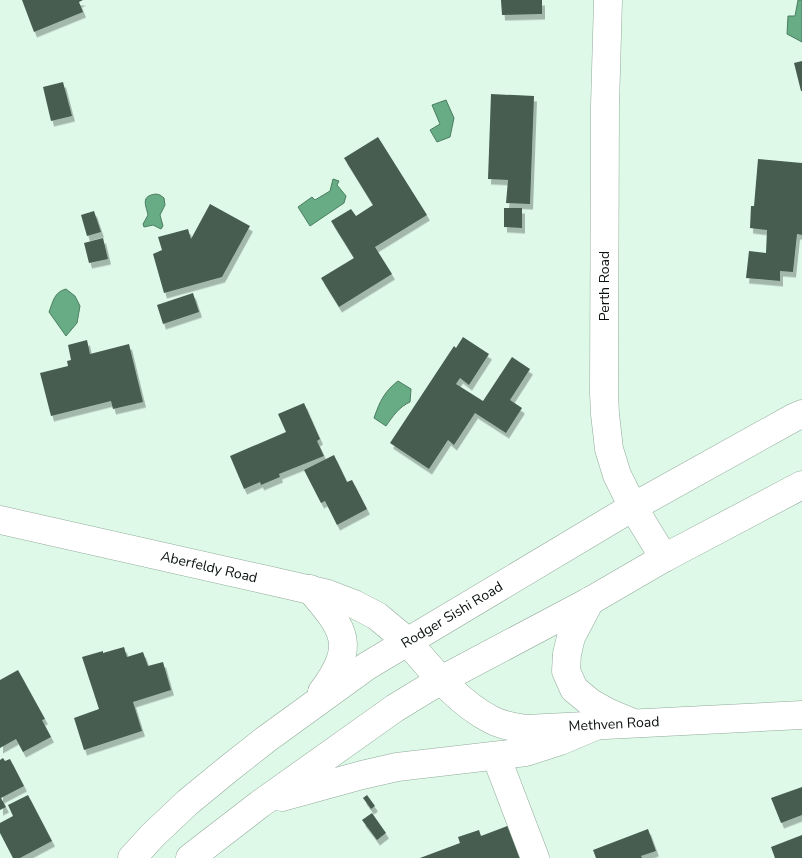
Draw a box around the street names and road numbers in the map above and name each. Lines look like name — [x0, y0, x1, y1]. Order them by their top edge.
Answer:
street label: Perth Road — [595, 251, 614, 321]
street label: Aberfeldy Road — [159, 547, 259, 587]
street label: Rodger Sishi Road — [398, 577, 506, 653]
street label: Methven Road — [568, 712, 660, 736]

